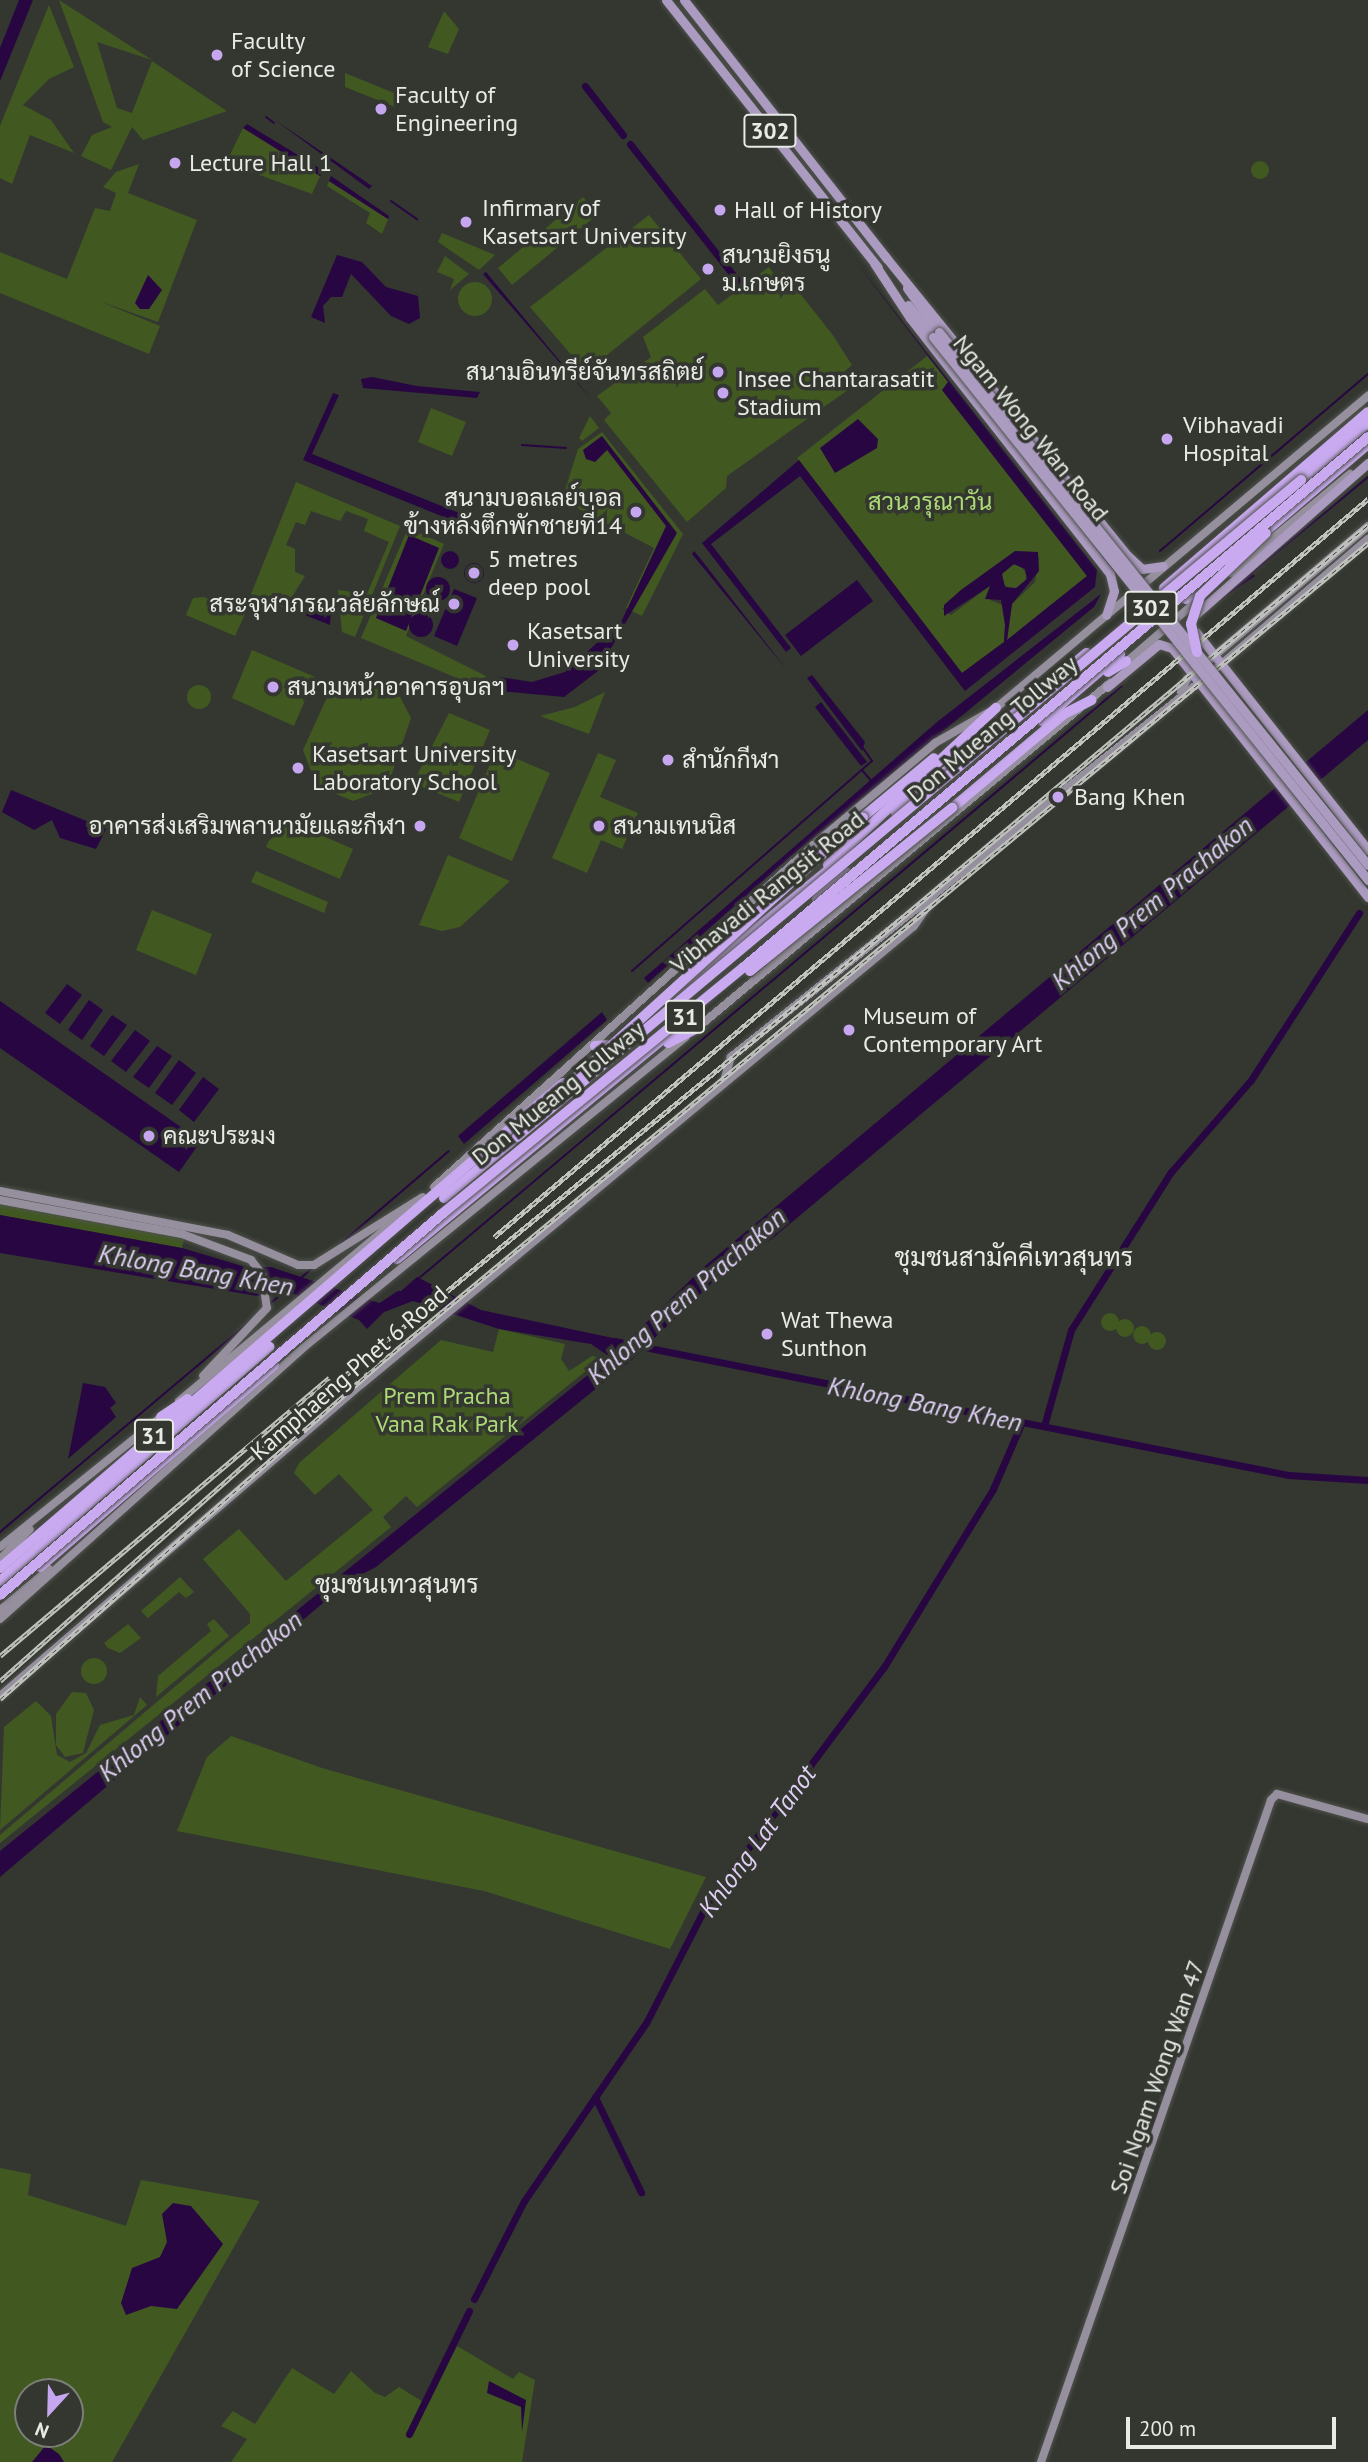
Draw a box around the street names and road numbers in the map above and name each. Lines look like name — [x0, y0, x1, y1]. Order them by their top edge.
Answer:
road number: 302 — [742, 112, 798, 150]
street label: Ngam Wong Wan Road — [947, 329, 1115, 527]
road number: 302 — [1123, 588, 1179, 628]
street label: Don Mueang Tollway — [901, 649, 1083, 809]
street label: Vibhavadi Rangsit Road — [664, 805, 870, 979]
road number: 31 — [664, 998, 706, 1036]
street label: Don Mueang Tollway — [466, 1014, 650, 1172]
street label: Kamphaeng Phet 6 Road — [245, 1280, 453, 1466]
road number: 31 — [133, 1416, 175, 1456]
street label: Soi Ngam Wong Wan 47 — [1103, 1956, 1211, 2198]

